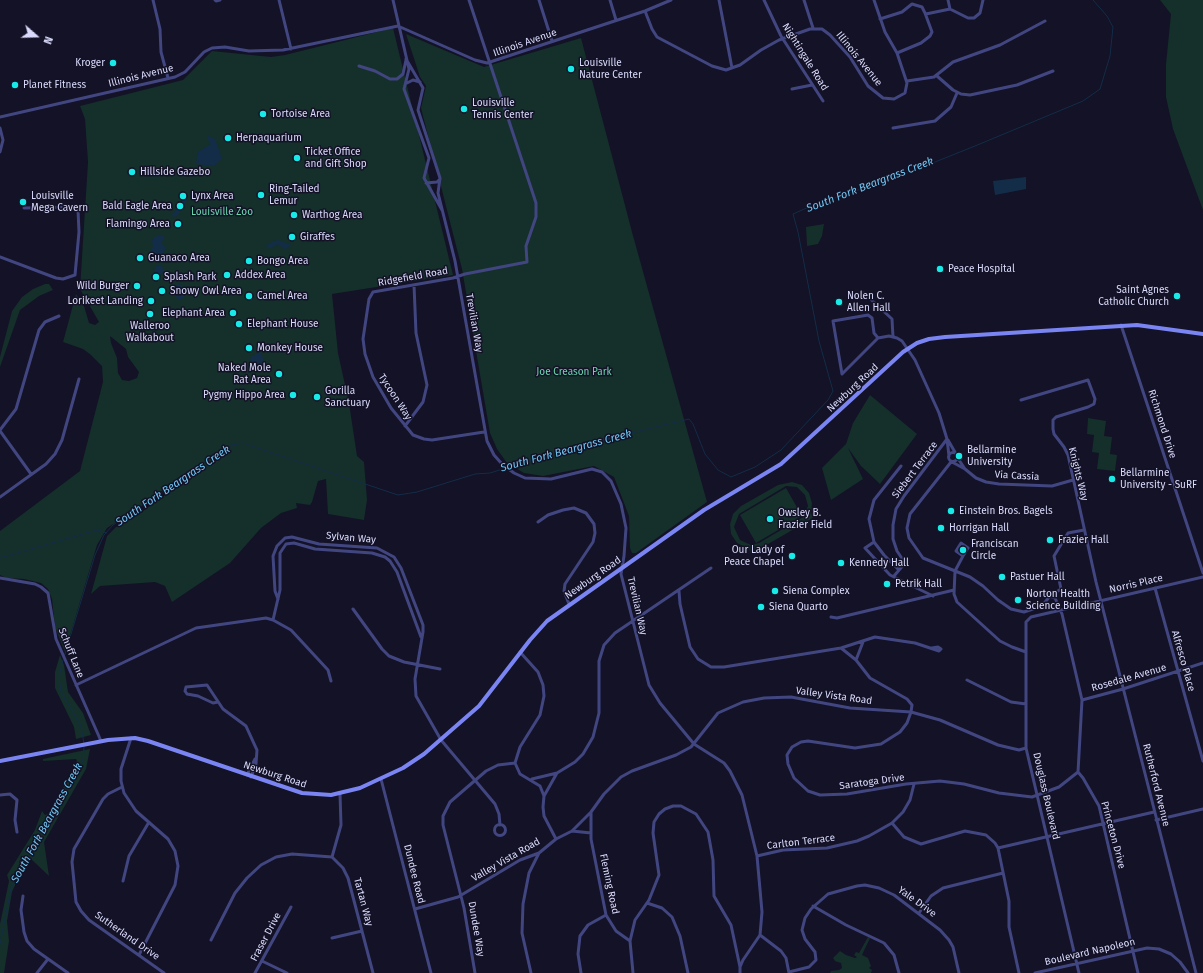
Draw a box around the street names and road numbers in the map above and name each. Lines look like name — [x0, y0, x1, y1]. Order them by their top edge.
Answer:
street label: Nightingale Road — [779, 21, 831, 93]
street label: Illinois Avenue — [492, 26, 558, 60]
street label: Illinois Avenue — [833, 29, 885, 89]
street label: Illinois Avenue — [107, 62, 175, 90]
street label: Ridgefield Road — [377, 265, 449, 289]
street label: Trevilian Way — [463, 293, 485, 353]
street label: Newburg Road — [825, 361, 881, 415]
street label: Tycoon Way — [376, 372, 414, 422]
street label: Richmond Drive — [1145, 388, 1179, 460]
street label: Siebert Terrace — [890, 439, 940, 501]
street label: Knights Way — [1066, 446, 1090, 502]
street label: Via Cassia — [994, 469, 1040, 483]
street label: Sylvan Way — [326, 530, 376, 546]
street label: Newburg Road — [563, 554, 623, 602]
street label: Norris Place — [1108, 572, 1164, 596]
street label: Trevilian Way — [624, 576, 650, 636]
street label: Schuff Lane — [56, 626, 86, 680]
street label: Alfresco Place — [1169, 629, 1197, 693]
street label: Rosedale Avenue — [1090, 662, 1168, 694]
street label: Valley Vista Road — [795, 685, 873, 707]
street label: Rutherford Avenue — [1140, 742, 1172, 828]
street label: Douglass Boulevard — [1030, 751, 1062, 841]
street label: Newburg Road — [242, 759, 308, 791]
street label: Saratoga Drive — [839, 771, 905, 793]
street label: Princeton Drive — [1098, 800, 1128, 870]
street label: Carlton Terrace — [766, 832, 836, 852]
street label: Valley Vista Road — [470, 836, 542, 884]
street label: Dundee Road — [401, 843, 427, 905]
street label: Fleming Road — [597, 853, 621, 915]
street label: Tartan Way — [351, 876, 375, 928]
street label: Yale Drive — [895, 884, 939, 920]
street label: Dundee Way — [465, 900, 487, 958]
street label: Sutherland Drive — [92, 909, 162, 963]
street label: Fraser Drive — [248, 911, 284, 963]
street label: Boulevard Napoleon — [1044, 936, 1136, 968]

